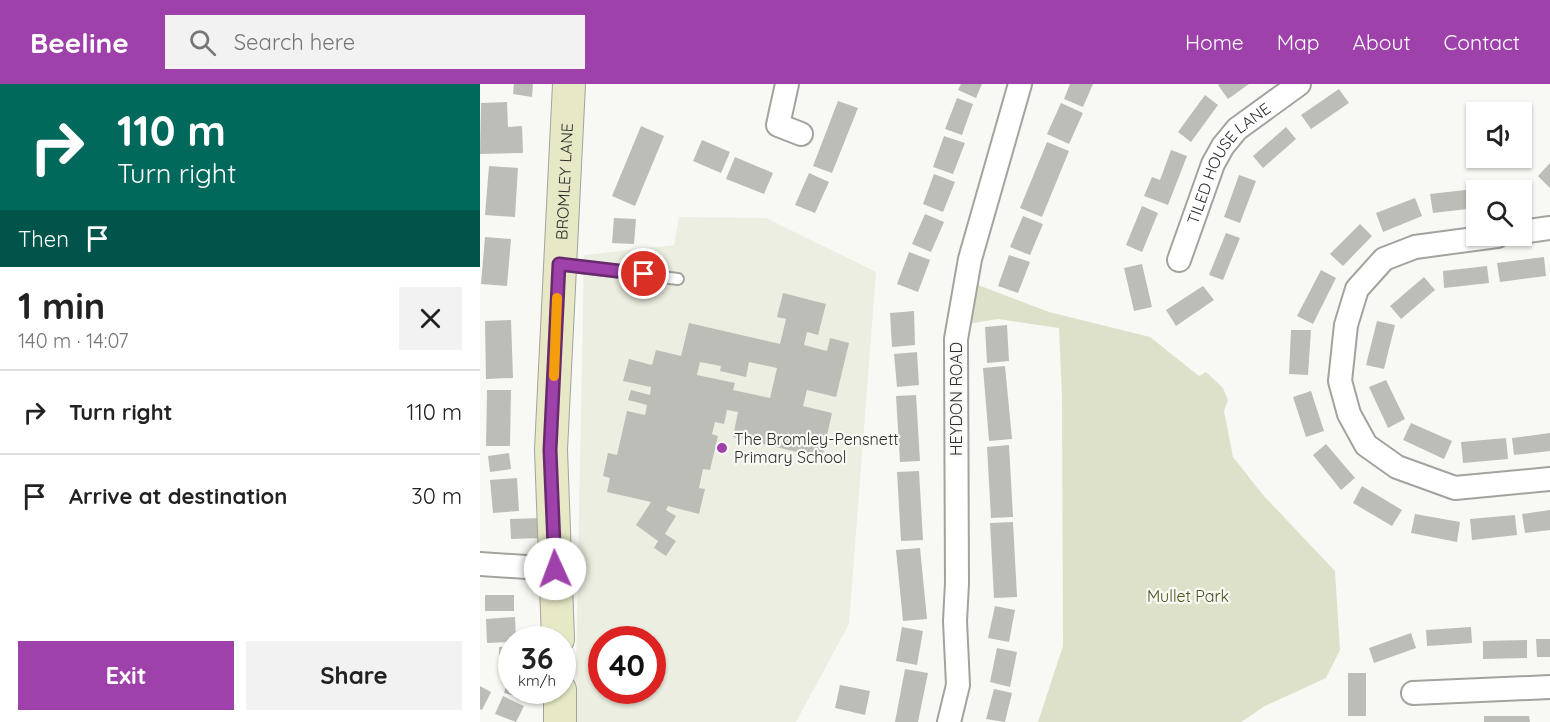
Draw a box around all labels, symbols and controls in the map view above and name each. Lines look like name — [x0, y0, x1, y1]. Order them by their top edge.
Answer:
search box — [165, 15, 585, 69]
text: Beeline — [30, 25, 129, 60]
icon: search — [186, 26, 219, 59]
text: Search here — [234, 28, 355, 56]
text: Home — [1185, 29, 1244, 55]
text: Map — [1277, 29, 1320, 55]
text: About — [1353, 29, 1411, 55]
text: Contact — [1444, 29, 1520, 55]
street label: TILED HOUSE LANE — [1183, 98, 1274, 227]
map controls — [1466, 102, 1532, 246]
button: sound — [1466, 102, 1532, 168]
text: 110 m — [117, 104, 226, 157]
icon: right — [18, 108, 96, 186]
street label: BROMLEY LANE — [551, 123, 577, 240]
text: Turn right — [117, 156, 236, 190]
button: search — [1466, 180, 1532, 246]
icon: arrive — [81, 222, 114, 255]
text: Then — [18, 225, 69, 253]
pin — [618, 248, 669, 299]
icon: arrive — [627, 257, 660, 290]
text: 1 min — [18, 283, 105, 328]
button: close — [399, 287, 462, 350]
text: 140 m · 14:07 — [18, 328, 129, 353]
street label: HEYDON ROAD — [946, 342, 966, 456]
icon: right — [18, 396, 51, 429]
text: Turn right — [69, 398, 173, 426]
text: 110 m — [407, 398, 462, 426]
place label: The Bromley-Pensnett Primary School — [734, 429, 899, 467]
marker: The Bromley-Pensnett Primary School — [715, 441, 729, 455]
icon: arrive — [18, 480, 51, 513]
text: Arrive at destination — [69, 482, 287, 510]
text: 30 m — [411, 482, 462, 510]
position arrow — [523, 537, 587, 601]
park label: Mullet Park — [1147, 586, 1229, 606]
speed limit sign: 40 — [588, 626, 666, 704]
text: 36 — [521, 639, 553, 677]
button: Exit — [18, 641, 234, 710]
button: Share — [246, 641, 462, 710]
text: km/h — [518, 671, 556, 690]

